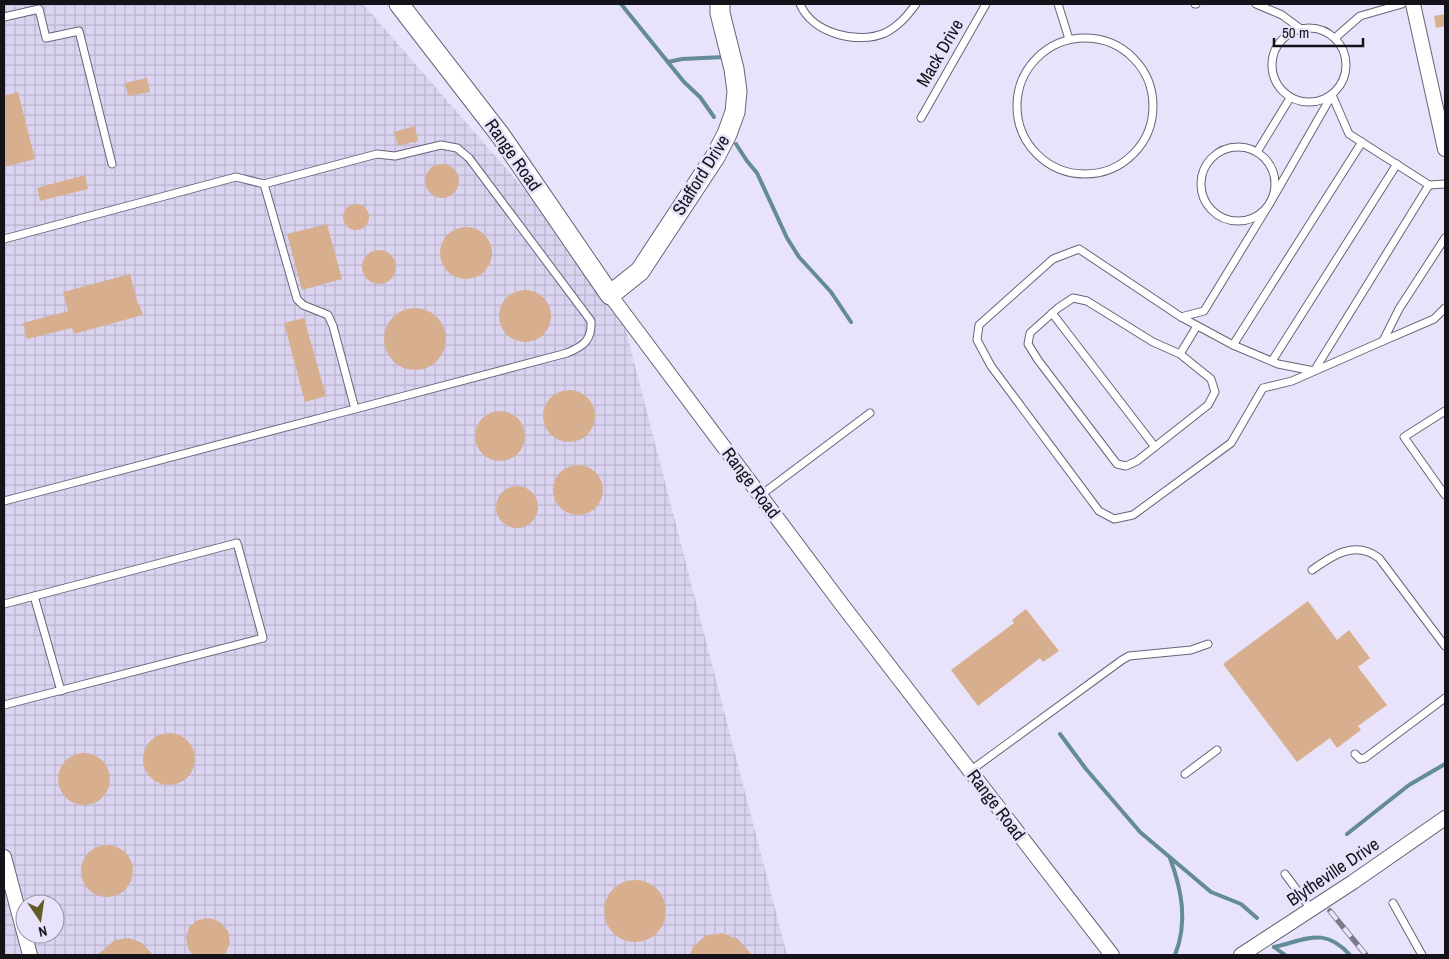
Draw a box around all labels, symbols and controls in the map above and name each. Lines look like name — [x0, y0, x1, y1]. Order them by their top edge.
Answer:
street label: Mack Drive — [910, 14, 969, 91]
scale bar — [1274, 15, 1363, 47]
text: 50 m — [1282, 22, 1309, 43]
street label: Range Road — [479, 114, 547, 196]
street label: Stafford Drive — [666, 130, 735, 220]
street label: Range Road — [716, 442, 786, 523]
street label: Range Road — [961, 764, 1031, 845]
street label: Blytheville Drive — [1282, 831, 1384, 912]
north arrow — [15, 894, 65, 944]
text: N — [37, 922, 49, 941]

